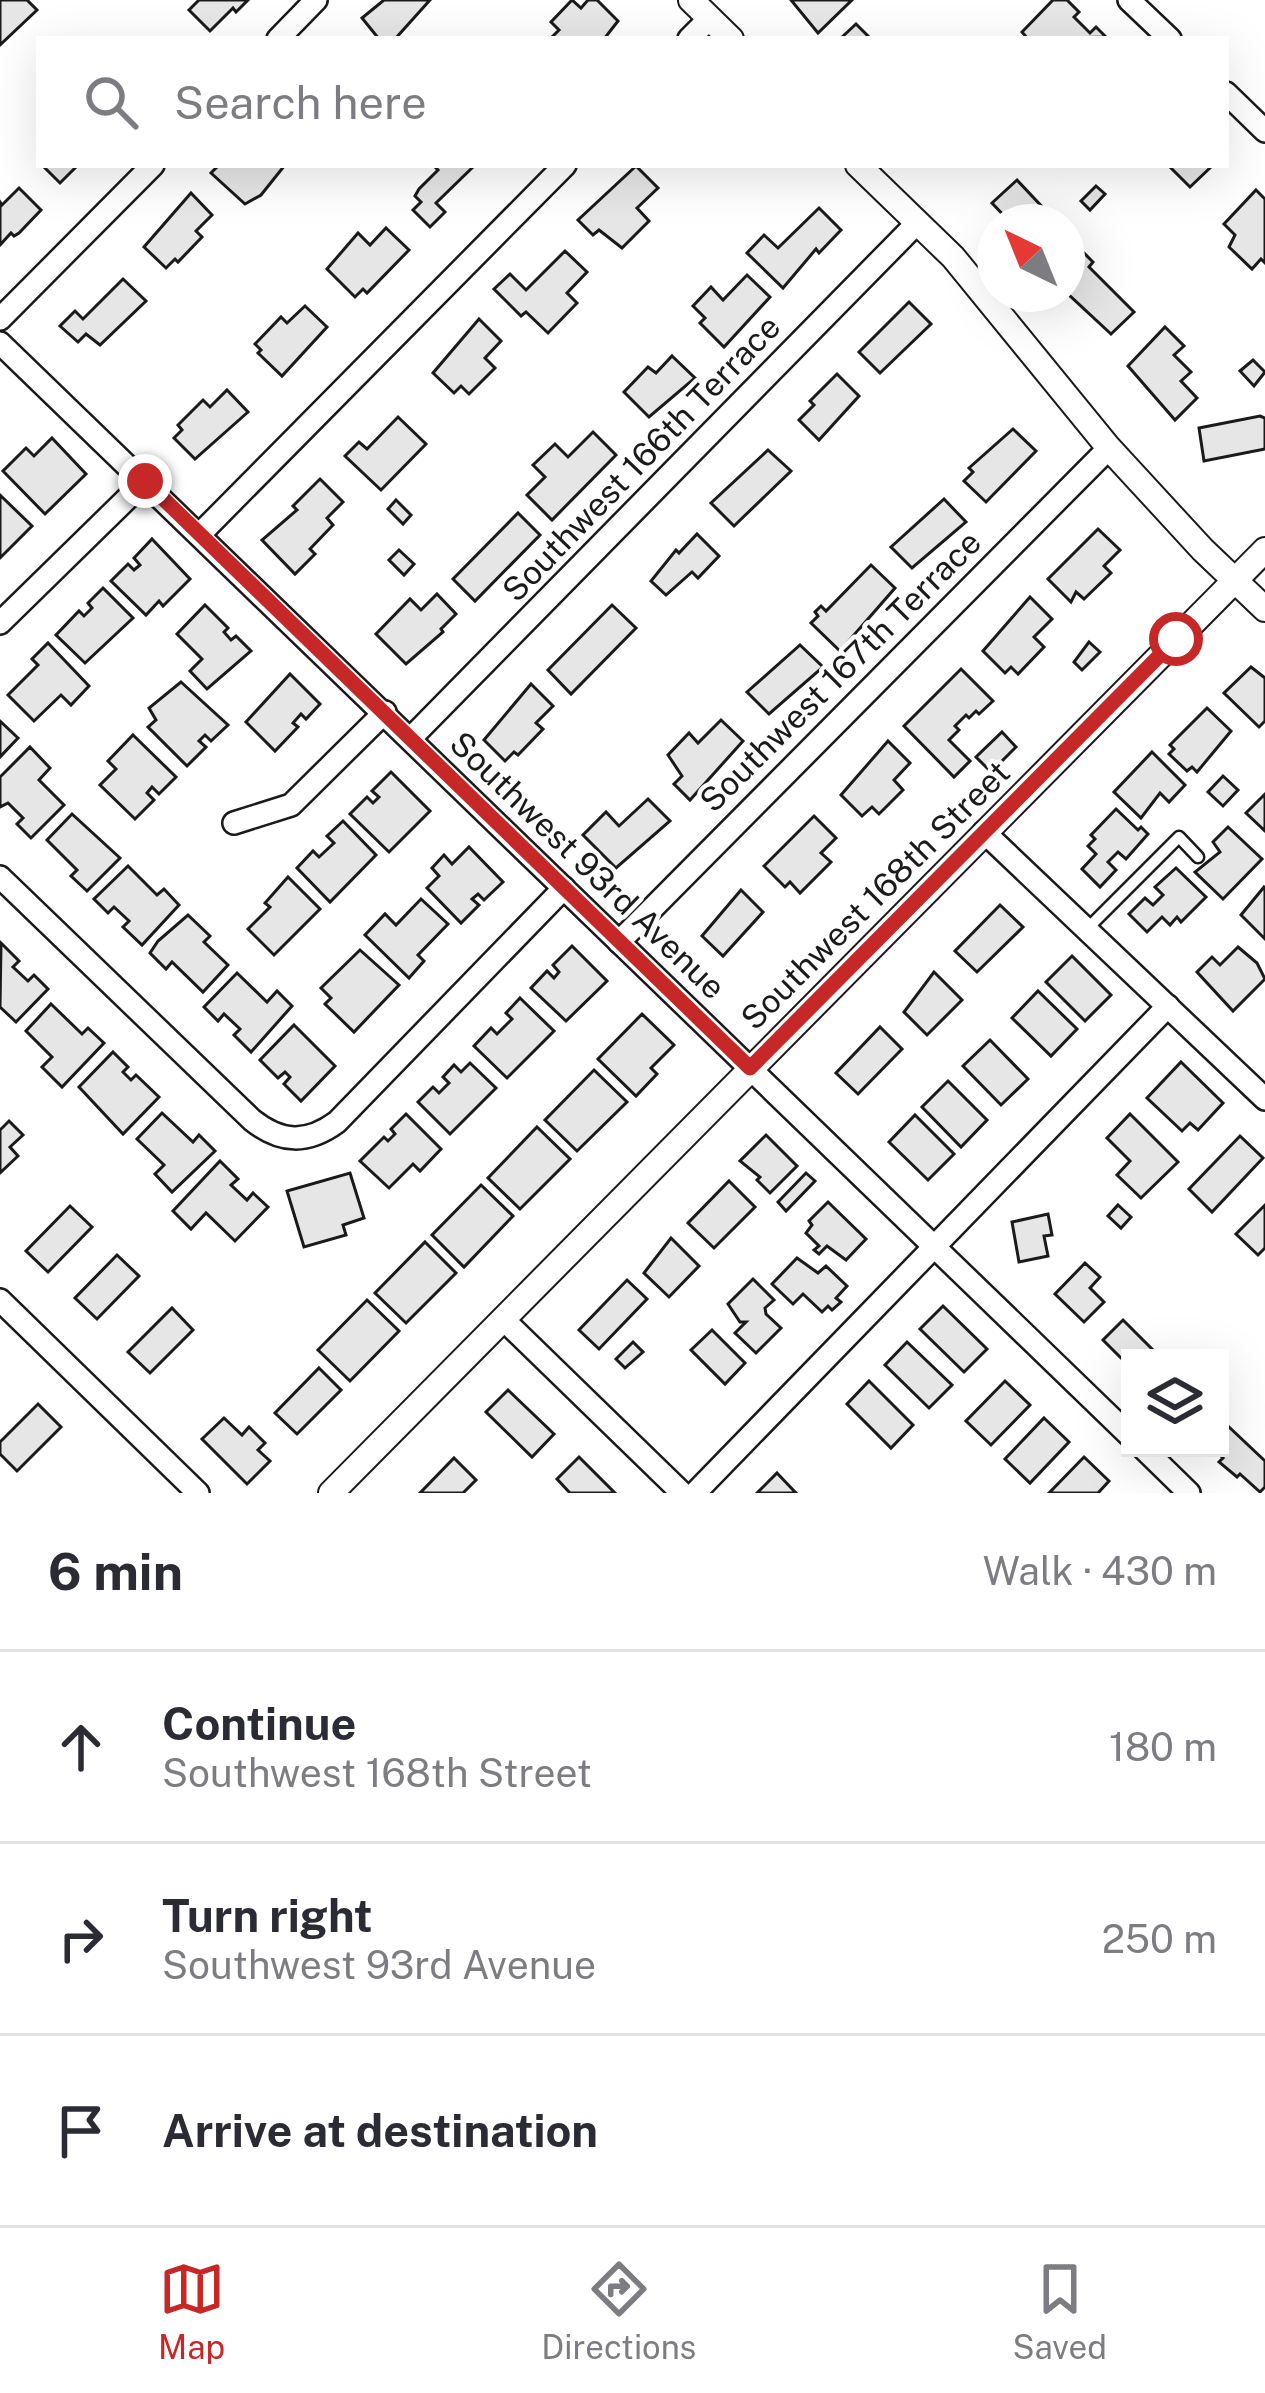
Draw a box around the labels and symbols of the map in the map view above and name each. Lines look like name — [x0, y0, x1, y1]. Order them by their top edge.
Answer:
north arrow — [977, 204, 1085, 312]
street label: Southwest 166th Terrace — [494, 307, 788, 609]
route end — [118, 454, 172, 508]
street label: Southwest 167th Terrace — [692, 523, 988, 819]
route start — [1149, 612, 1203, 666]
street label: Southwest 93rd Avenue — [443, 724, 733, 1006]
street label: Southwest 168th Street — [733, 753, 1017, 1037]

